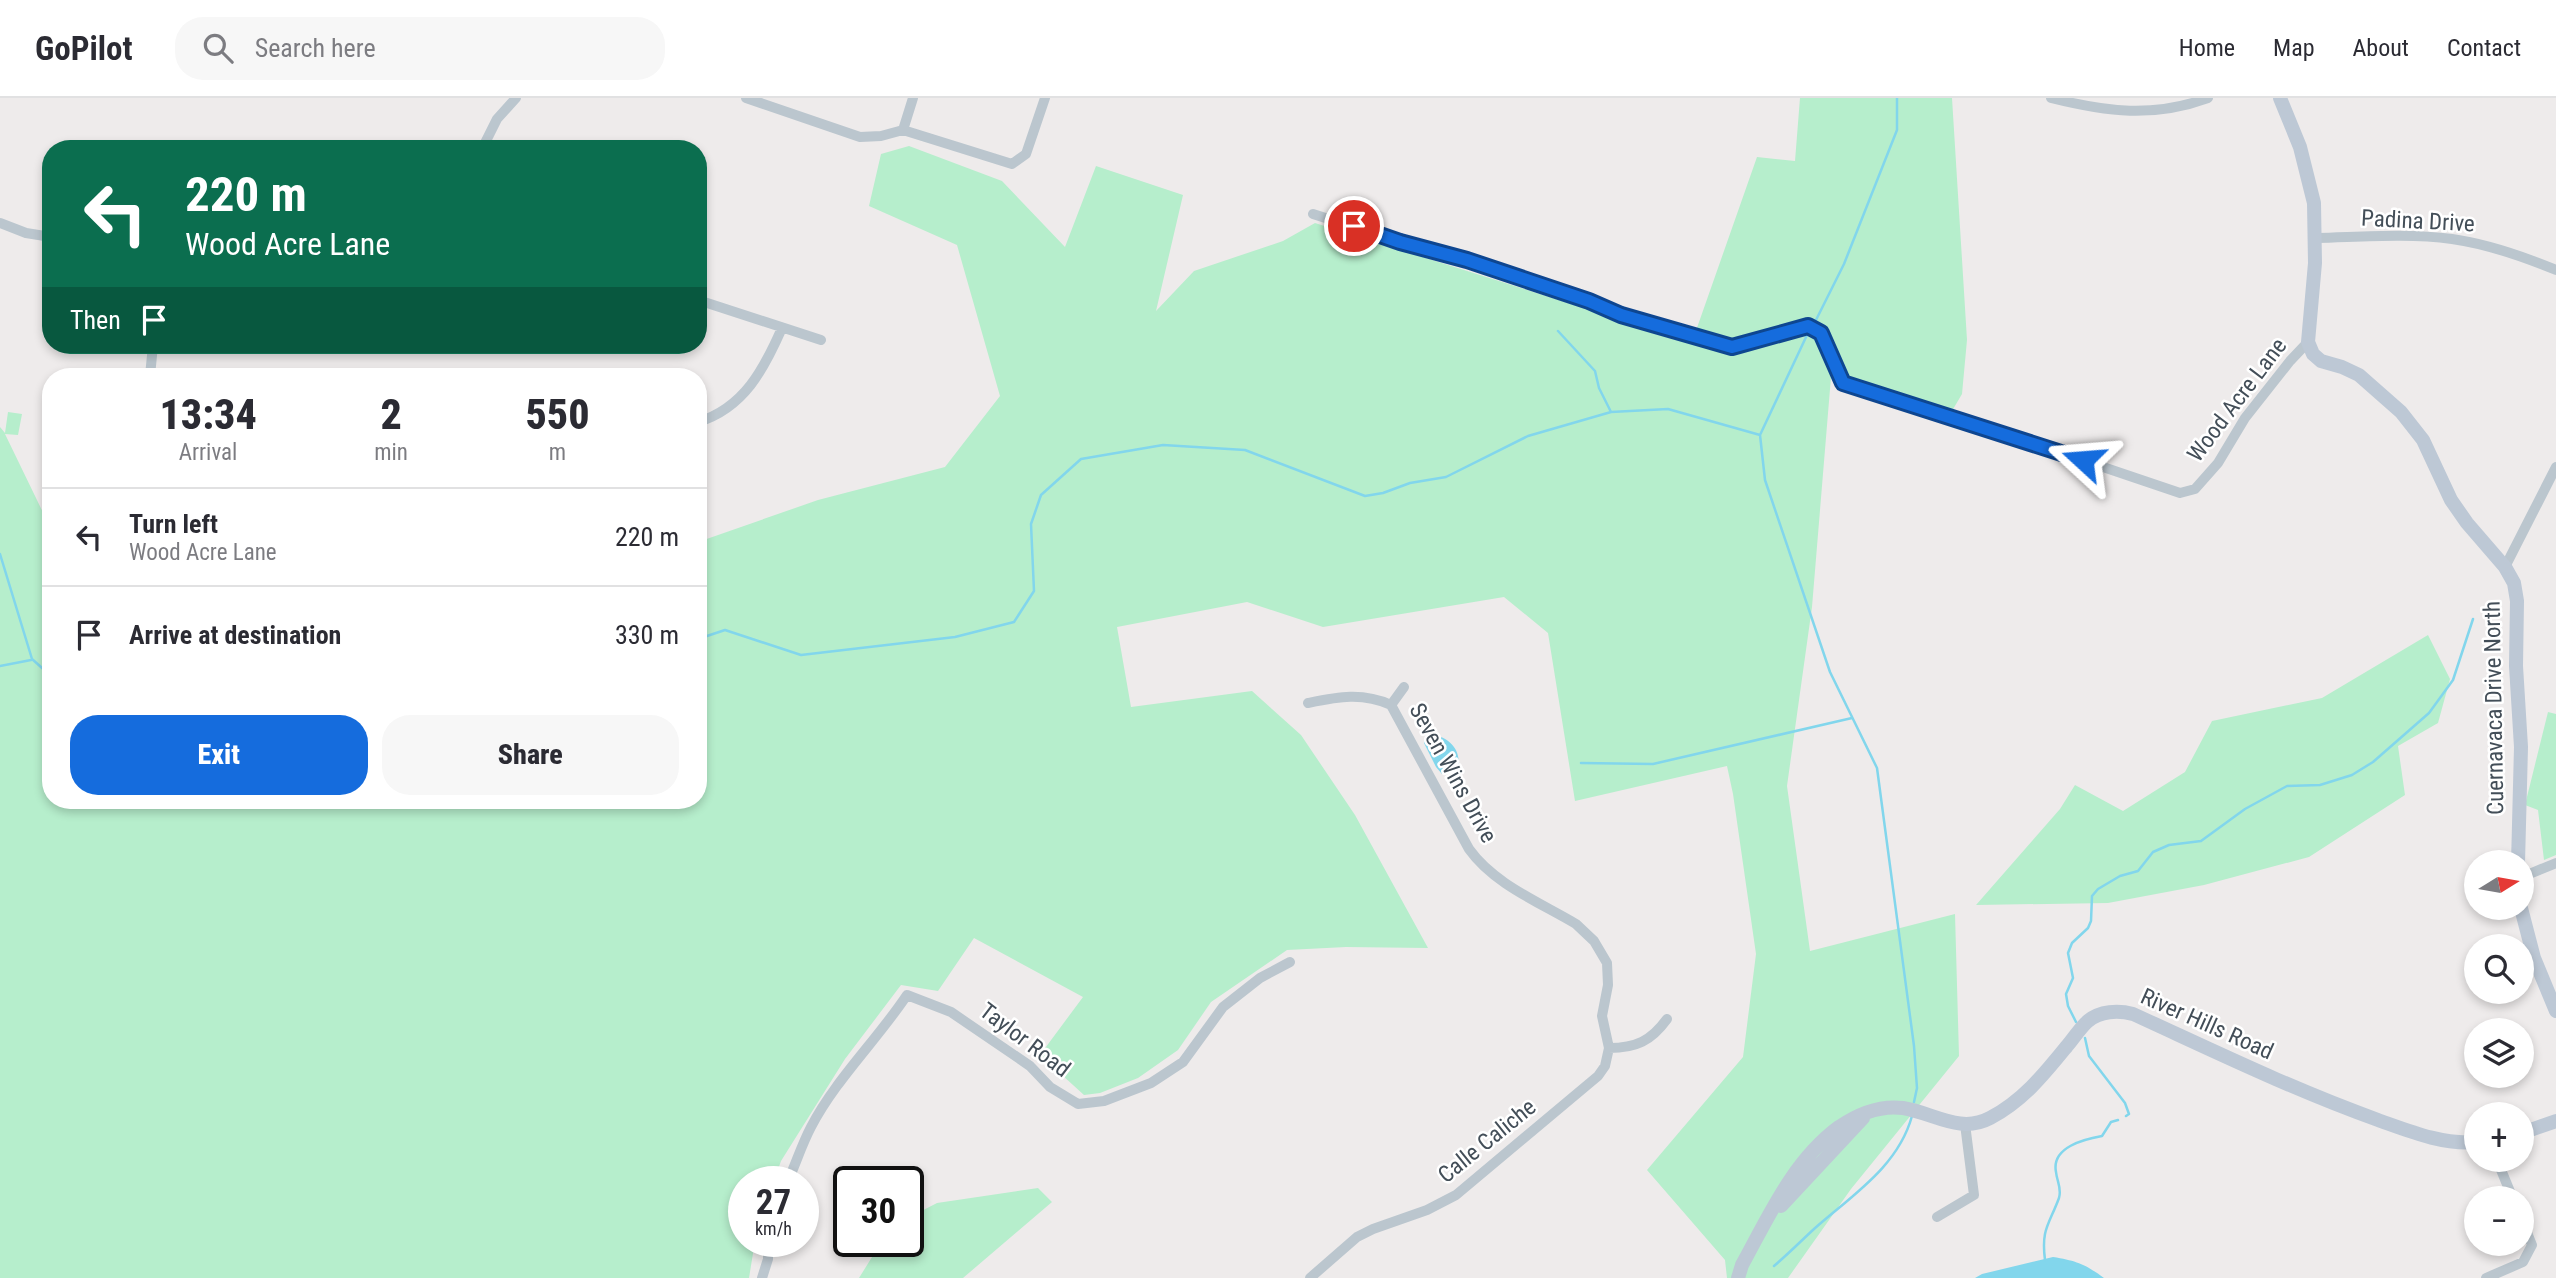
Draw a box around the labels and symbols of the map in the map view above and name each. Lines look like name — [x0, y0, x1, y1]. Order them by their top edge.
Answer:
pin — [1324, 196, 1384, 256]
street label: Padina Drive — [2361, 205, 2475, 237]
street label: Wood Acre Lane — [2182, 333, 2292, 467]
position arrow — [2046, 423, 2120, 497]
street label: Cuernavaca Drive North — [2479, 601, 2509, 815]
street label: Seven Wins Drive — [1404, 699, 1502, 847]
north arrow — [2464, 850, 2534, 920]
street label: River Hills Road — [2137, 983, 2277, 1065]
street label: Taylor Road — [974, 997, 1076, 1083]
street label: Calle Caliche — [1433, 1093, 1541, 1189]
speed limit sign: 30 — [833, 1166, 924, 1257]

